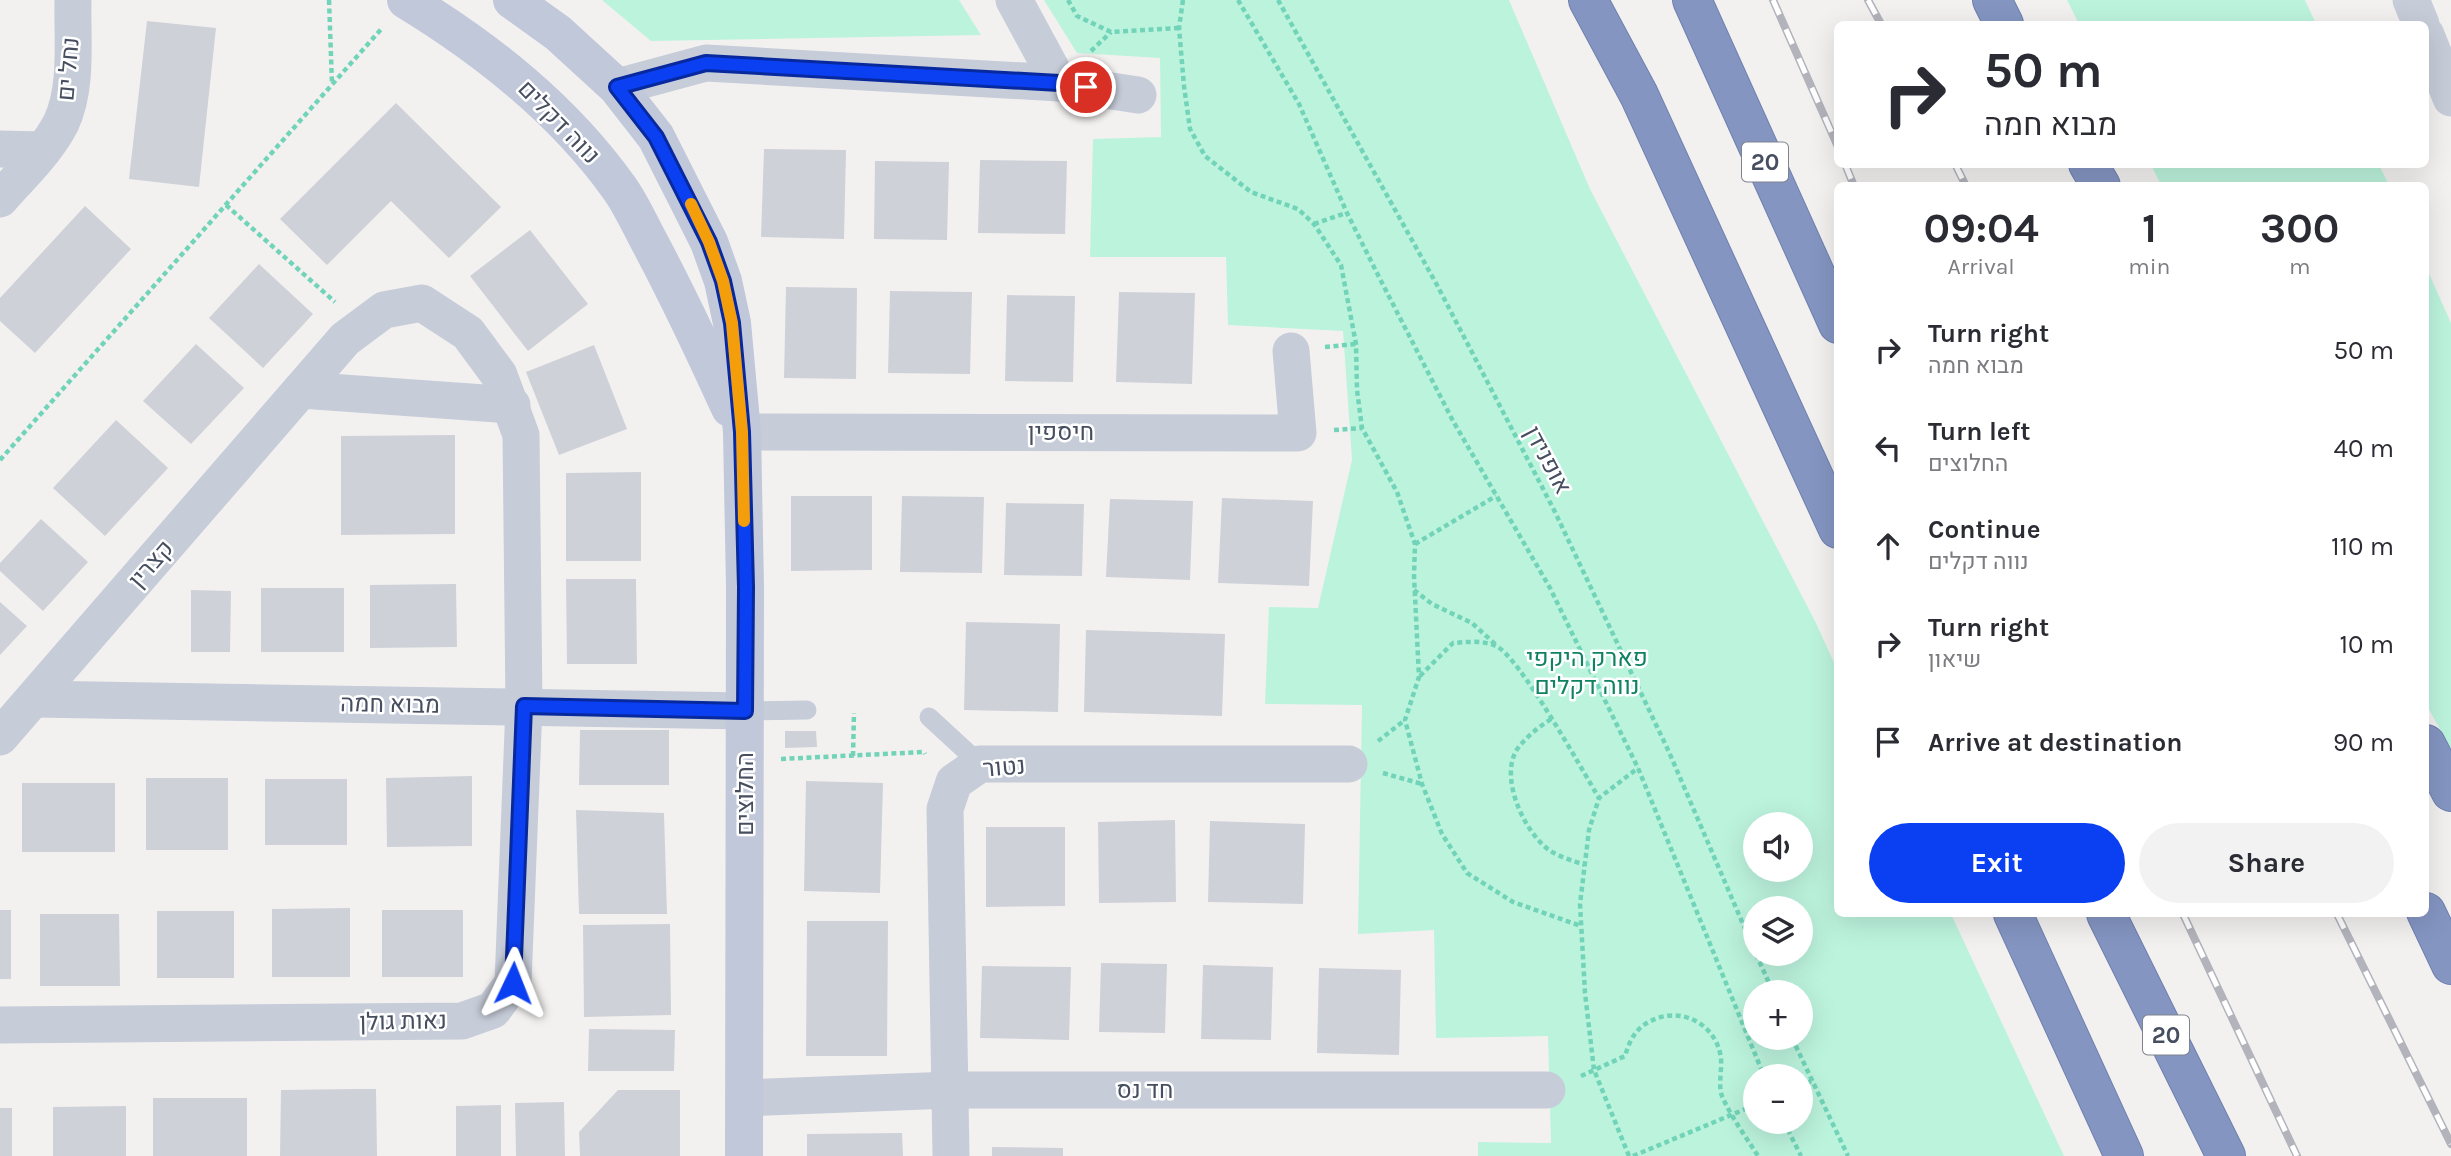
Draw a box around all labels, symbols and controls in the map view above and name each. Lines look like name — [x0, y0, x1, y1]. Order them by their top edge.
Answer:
street label: נחל ים — [51, 36, 85, 102]
text: 50 m — [1984, 42, 2102, 99]
icon: right — [1869, 49, 1960, 140]
pin — [1056, 57, 1116, 117]
icon: arrive — [1067, 68, 1105, 106]
street label: נווה דקלים — [512, 75, 606, 169]
text: מבוא חמה — [1984, 106, 2117, 143]
road number: 20 — [1742, 142, 1788, 182]
text: 09:04 — [1924, 203, 2039, 253]
text: 1 — [2142, 203, 2157, 253]
text: 300 — [2260, 203, 2339, 253]
text: Arrival — [1947, 253, 2015, 280]
text: min — [2128, 253, 2171, 280]
text: m — [2289, 253, 2311, 280]
text: Turn right — [1928, 318, 2049, 349]
icon: right — [1869, 331, 1907, 369]
text: 50 m — [2333, 335, 2394, 366]
text: מבוא חמה — [1928, 352, 2024, 379]
text: Turn left — [1928, 416, 2030, 447]
street label: חיספין — [1028, 418, 1094, 446]
street label: אופנידן — [1519, 421, 1577, 499]
icon: left — [1869, 429, 1907, 467]
text: 40 m — [2334, 433, 2394, 464]
text: החלוצים — [1928, 450, 2008, 477]
text: Continue — [1928, 514, 2040, 545]
icon: ahead — [1869, 527, 1907, 565]
text: 110 m — [2331, 531, 2394, 562]
street label: קצרין — [123, 534, 179, 594]
text: נווה דקלים — [1928, 548, 2029, 575]
text: Turn right — [1928, 612, 2049, 643]
icon: right — [1869, 625, 1907, 663]
text: 10 m — [2339, 629, 2394, 660]
park label: פארק היקפי נווה דקלים — [1526, 644, 1648, 700]
text: שיאון — [1928, 646, 1981, 673]
street label: מבוא חמה — [340, 689, 440, 719]
icon: arrive — [1869, 723, 1907, 761]
text: Arrive at destination — [1928, 727, 2182, 758]
text: 90 m — [2333, 727, 2394, 758]
street label: נטור — [982, 751, 1026, 783]
street label: החלוצים — [731, 752, 759, 836]
map controls — [1743, 812, 1813, 1134]
button: sound — [1743, 812, 1813, 882]
button: Exit — [1869, 823, 2125, 903]
button: Share — [2139, 823, 2394, 903]
button: layers — [1743, 896, 1813, 966]
position arrow — [476, 946, 550, 1020]
button: + — [1743, 980, 1813, 1050]
street label: נאות גולן — [359, 1006, 447, 1036]
road number: 20 — [2143, 1016, 2189, 1054]
button: − — [1743, 1064, 1813, 1134]
street label: חד נס — [1117, 1076, 1173, 1104]

